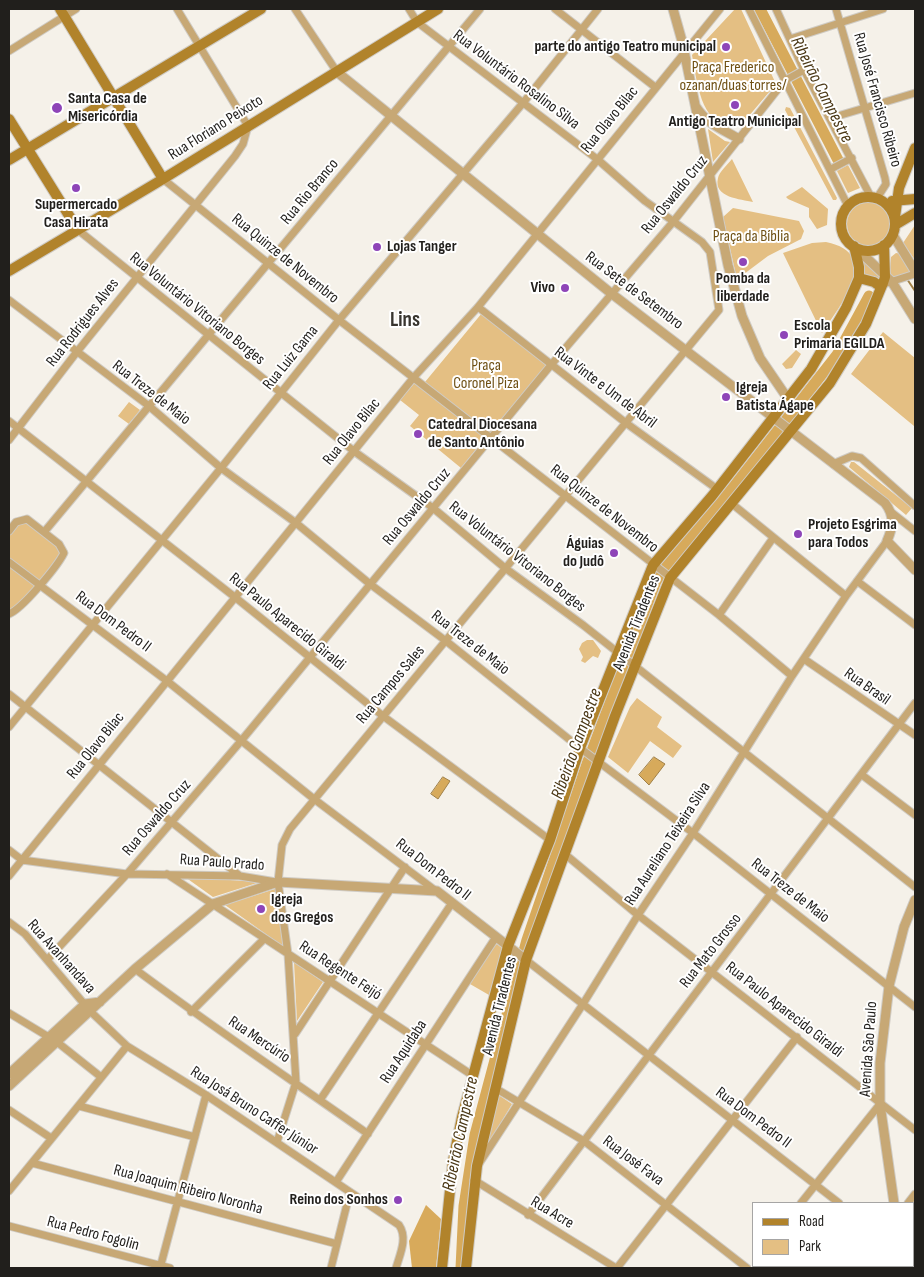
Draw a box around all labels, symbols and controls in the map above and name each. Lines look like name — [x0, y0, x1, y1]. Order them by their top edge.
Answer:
street label: Rua Voluntário Rosalino Silva — [449, 26, 583, 134]
street label: Rua José Francisco Ribeiro — [849, 31, 905, 169]
water label: Ribeirão Campestre — [785, 33, 857, 147]
place label: parte do antigo Teatro municipal — [534, 37, 716, 57]
marker: parte do antigo Teatro municipal — [720, 41, 732, 53]
park label: Praça Frederico ozanan/duas torres/ — [679, 58, 787, 96]
street label: Rua Olavo Bilac — [577, 83, 643, 157]
place label: Santa Casa de Misericórdia — [68, 89, 147, 127]
street label: Rua Floriano Peixoto — [165, 91, 267, 165]
marker: Antigo Teatro Municipal — [729, 99, 741, 111]
marker: Santa Casa de Misericórdia — [50, 101, 64, 115]
place label: Antigo Teatro Municipal — [669, 112, 801, 132]
street label: Rua Oswaldo Cruz — [638, 152, 712, 238]
street label: Rua Rio Branco — [277, 155, 343, 229]
marker: Supermercado Casa Hirata — [70, 182, 82, 194]
place label: Supermercado Casa Hirata — [35, 195, 117, 233]
street label: Rua Quinze de Novembro — [228, 210, 342, 308]
park label: Praça da Bíblia — [713, 227, 789, 247]
place label: Lojas Tanger — [387, 237, 457, 257]
marker: Lojas Tanger — [371, 241, 383, 253]
street label: Rua Sete de Setembro — [581, 248, 687, 334]
street label: Rua Voluntário Vitoriano Borges — [126, 249, 268, 369]
marker: Pomba da liberdade — [737, 256, 749, 268]
place label: Pomba da liberdade — [716, 269, 770, 307]
street label: Rua Rodrigues Alves — [43, 275, 123, 371]
place label: Vivo — [530, 278, 555, 298]
marker: Vivo — [559, 282, 571, 294]
district label: Lins — [390, 308, 420, 334]
place label: Escola Primaria EGILDA — [794, 316, 884, 354]
street label: Rua Luiz Gama — [259, 322, 323, 394]
marker: Escola Primaria EGILDA — [778, 329, 790, 341]
street label: Rua Vinte e Um de Abril — [550, 343, 660, 433]
street label: Rua Treze de Maio — [108, 356, 194, 430]
park label: Praça Coronel Piza — [453, 356, 519, 394]
place label: Igreja Batista Ágape — [736, 378, 814, 416]
marker: Igreja Batista Ágape — [720, 391, 732, 403]
street label: Rua Olavo Bilac — [319, 395, 385, 469]
place label: Catedral Diocesana de Santo Antônio — [428, 415, 537, 453]
marker: Catedral Diocesana de Santo Antônio — [412, 428, 424, 440]
street label: Rua Quinze de Novembro — [546, 461, 662, 557]
street label: Rua Oswaldo Cruz — [379, 464, 455, 550]
street label: Rua Voluntário Vitoriano Borges — [445, 498, 589, 616]
place label: Projeto Esgrima para Todos — [808, 515, 897, 553]
marker: Projeto Esgrima para Todos — [792, 528, 804, 540]
place label: Águias do Judô — [563, 534, 604, 572]
marker: Águias do Judô — [608, 547, 620, 559]
street label: Rua Paulo Aparecido Giraldi — [225, 569, 349, 675]
street label: Avenida Tiradentes — [609, 572, 665, 674]
street label: Rua Dom Pedro II — [71, 587, 155, 657]
street label: Rua Treze de Maio — [427, 606, 513, 680]
street label: Rua Campos Sales — [353, 642, 429, 728]
street label: Rua Brasil — [840, 664, 894, 710]
water label: Ribeirão Campestre — [547, 686, 607, 802]
street label: Rua Olavo Bilac — [63, 709, 129, 783]
street label: Rua Oswaldo Cruz — [119, 776, 195, 860]
street label: Rua Aureliano Teixeira Silva — [621, 779, 715, 909]
street label: Rua Dom Pedro II — [392, 835, 474, 905]
street label: Rua Paulo Prado — [179, 850, 265, 876]
street label: Rua Treze de Maio — [747, 854, 833, 928]
place label: Igreja dos Gregos — [271, 890, 333, 928]
marker: Igreja dos Gregos — [255, 903, 267, 915]
street label: Rua Mato Grosso — [676, 910, 746, 992]
street label: Rua Avanhandava — [23, 916, 99, 998]
street label: Rua Regente Feijó — [295, 937, 385, 1005]
street label: Avenida Tiradentes — [478, 955, 522, 1057]
street label: Rua Paulo Aparecido Giraldi — [721, 958, 847, 1062]
street label: Avenida São Paulo — [856, 1001, 882, 1097]
street label: Rua Mercúrio — [224, 1012, 294, 1068]
street label: Rua Aquidaba — [376, 1017, 432, 1087]
street label: Rua Josá Bruno Caffer Júnior — [186, 1062, 322, 1160]
water label: Ribeirão Campestre — [438, 1075, 484, 1193]
street label: Rua Dom Pedro II — [711, 1083, 795, 1153]
street label: Rua José Fava — [599, 1132, 667, 1190]
street label: Rua Joaquim Ribeiro Noronha — [111, 1161, 265, 1219]
place label: Reino dos Sonhos — [290, 1190, 388, 1210]
street label: Rua Acre — [527, 1193, 577, 1233]
marker: Reino dos Sonhos — [392, 1194, 404, 1206]
legend — [752, 1202, 914, 1267]
street label: Rua Pedro Fogolin — [45, 1212, 141, 1256]
text: Road — [799, 1212, 824, 1231]
text: Park — [799, 1237, 821, 1256]

